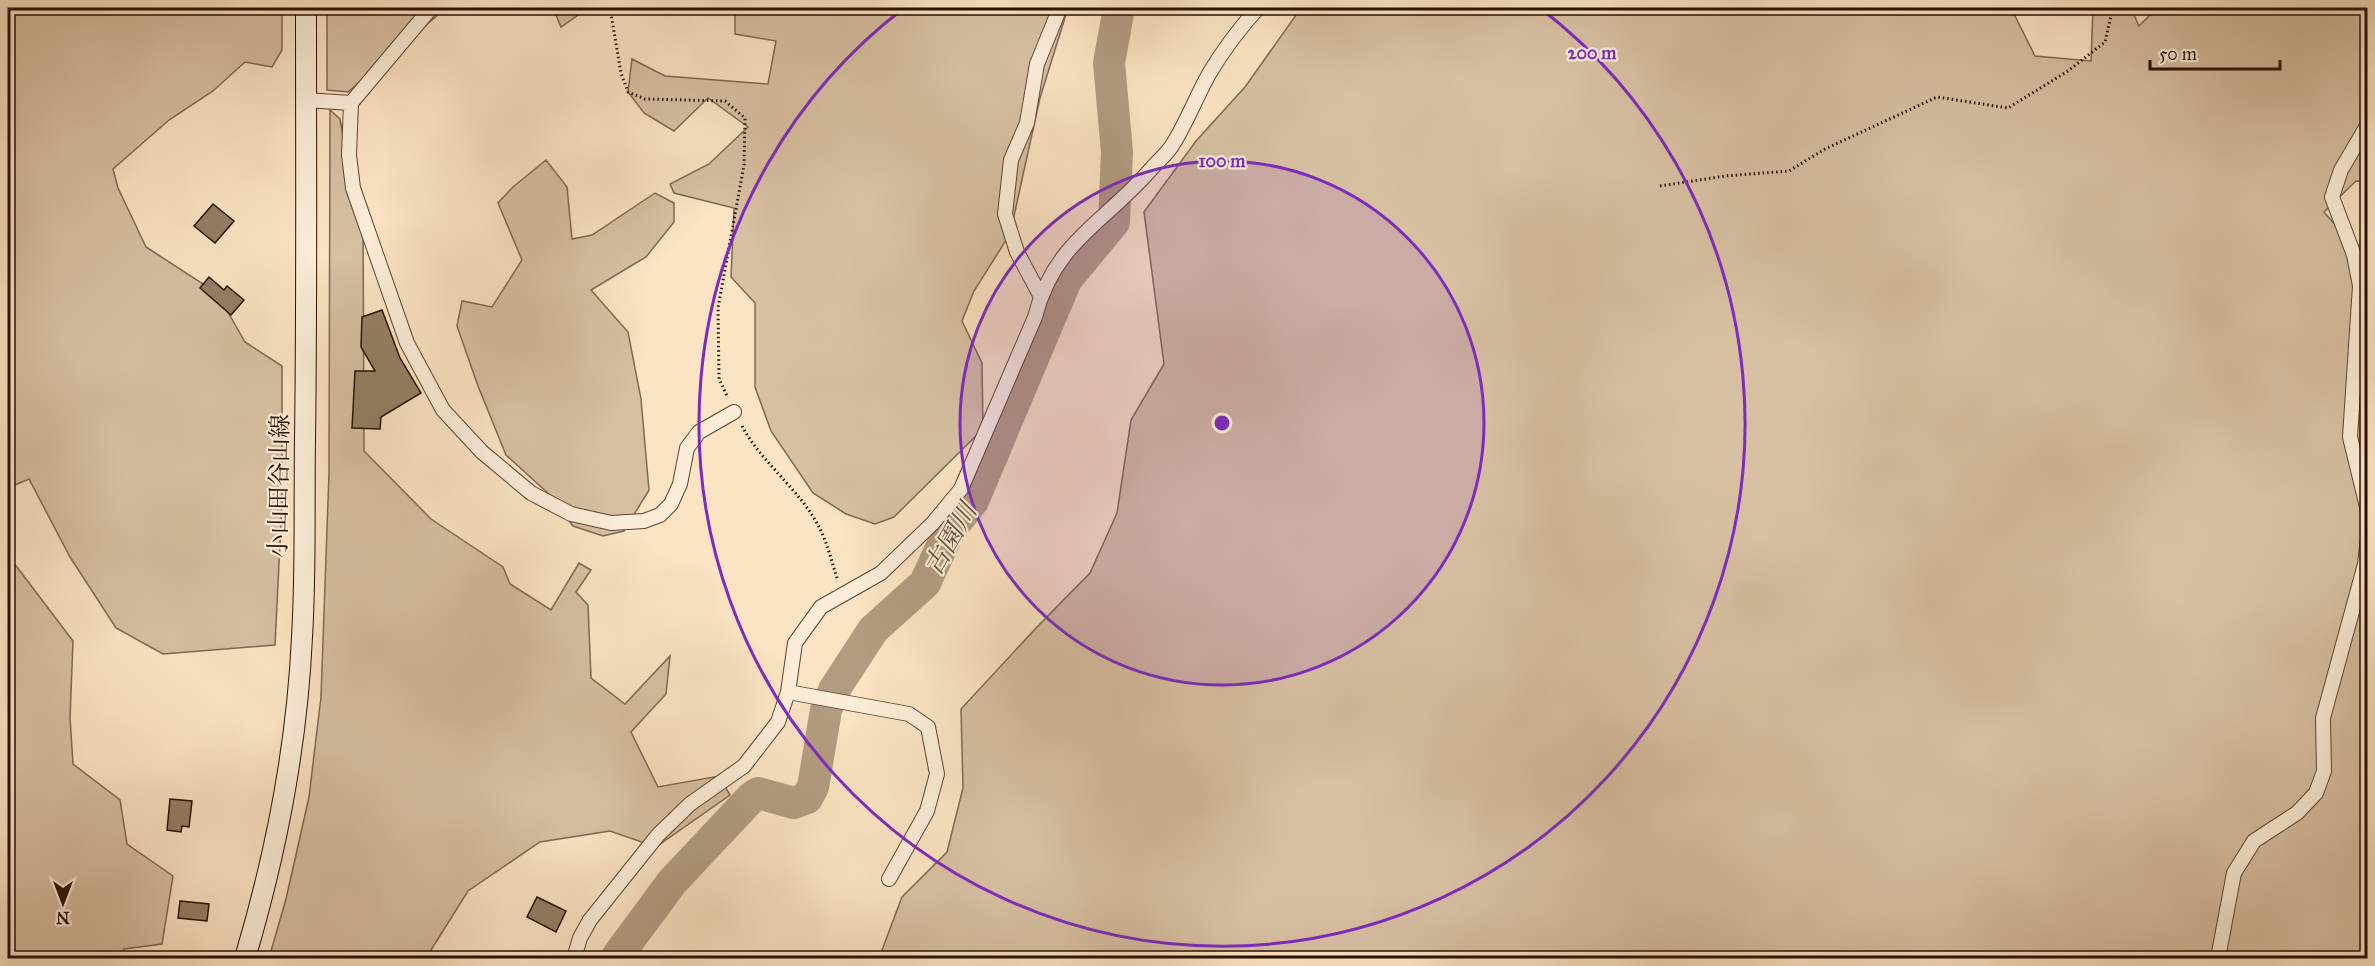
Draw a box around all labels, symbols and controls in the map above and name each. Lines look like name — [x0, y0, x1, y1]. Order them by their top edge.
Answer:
scale bar — [2150, 33, 2280, 71]
text: 200 m — [1568, 42, 1617, 64]
text: 50 m — [2159, 43, 2197, 65]
text: 100 m — [1199, 150, 1246, 172]
centre of rings — [1212, 413, 1232, 433]
street label: 小山田谷山線 — [263, 414, 295, 558]
water label: 古園川 — [917, 495, 985, 581]
north arrow — [33, 873, 93, 933]
text: N — [56, 908, 70, 927]

